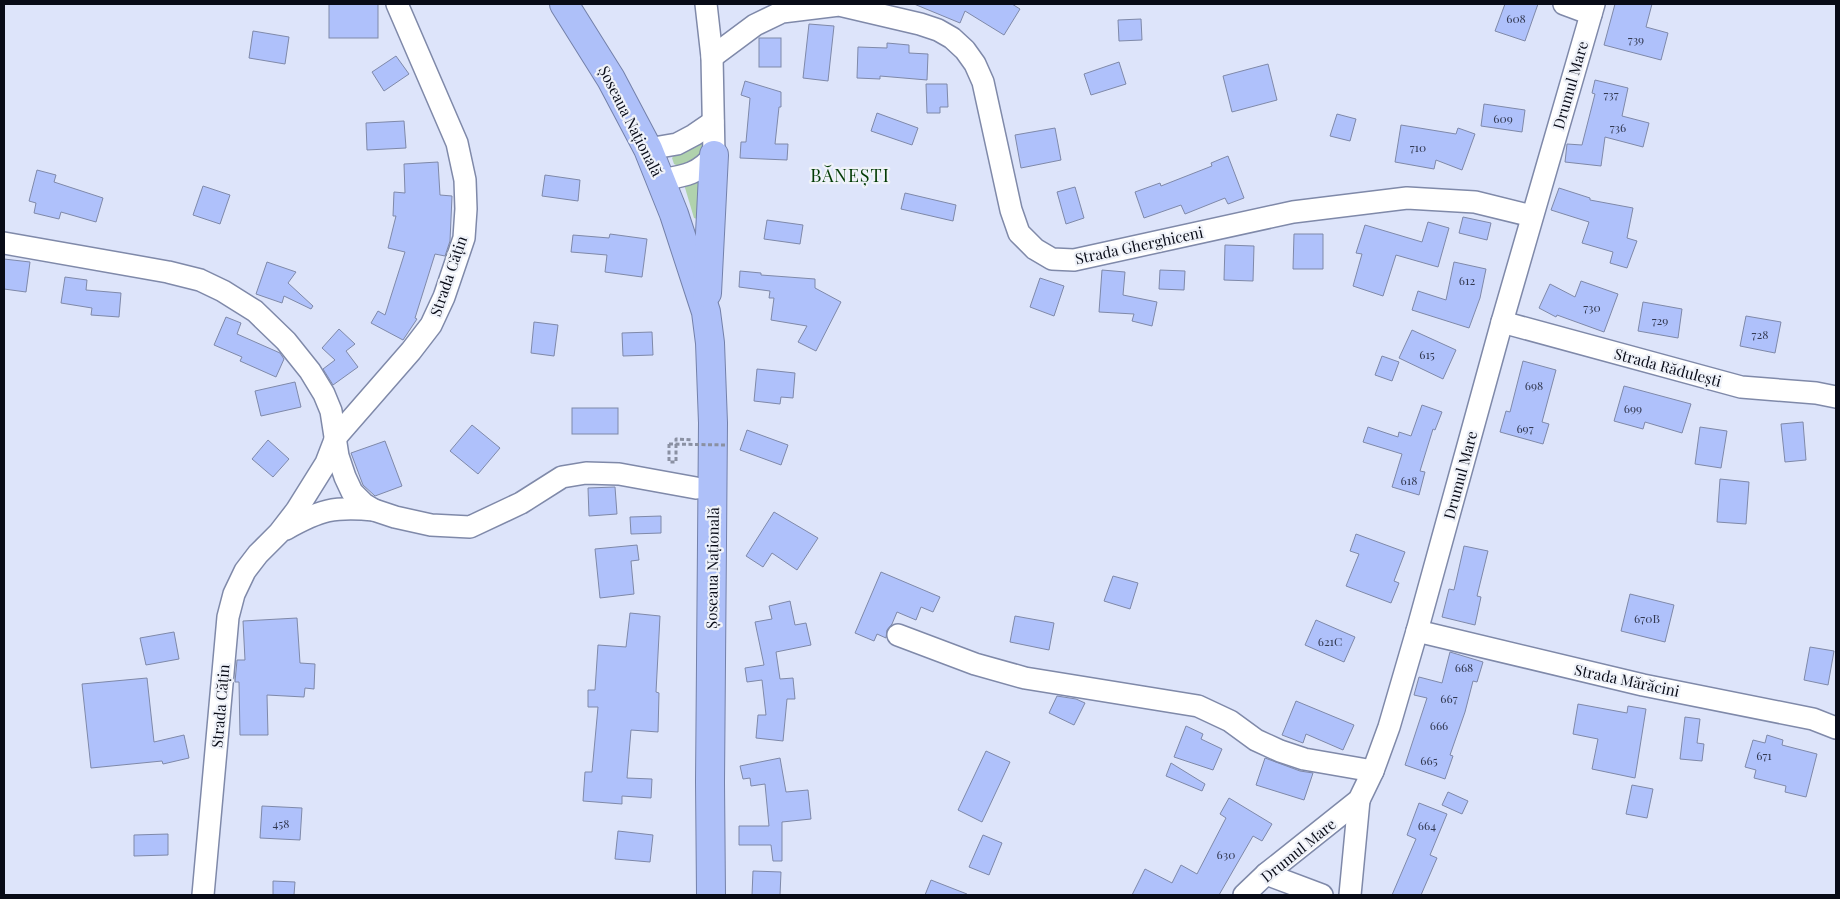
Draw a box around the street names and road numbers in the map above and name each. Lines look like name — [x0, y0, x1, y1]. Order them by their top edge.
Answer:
street label: Drumul Mare — [1548, 39, 1592, 131]
street label: Șoseaua Națională — [594, 62, 668, 180]
street label: Strada Gherghiceni — [1073, 222, 1205, 268]
street label: Strada Cățin — [425, 233, 471, 319]
street label: Strada Rădulești — [1612, 343, 1724, 391]
street label: Drumul Mare — [1439, 429, 1481, 521]
street label: Șoseaua Națională — [701, 506, 723, 629]
street label: Strada Mărăcini — [1573, 659, 1682, 701]
street label: Strada Cățin — [206, 663, 234, 749]
street label: Drumul Mare — [1256, 814, 1340, 886]

